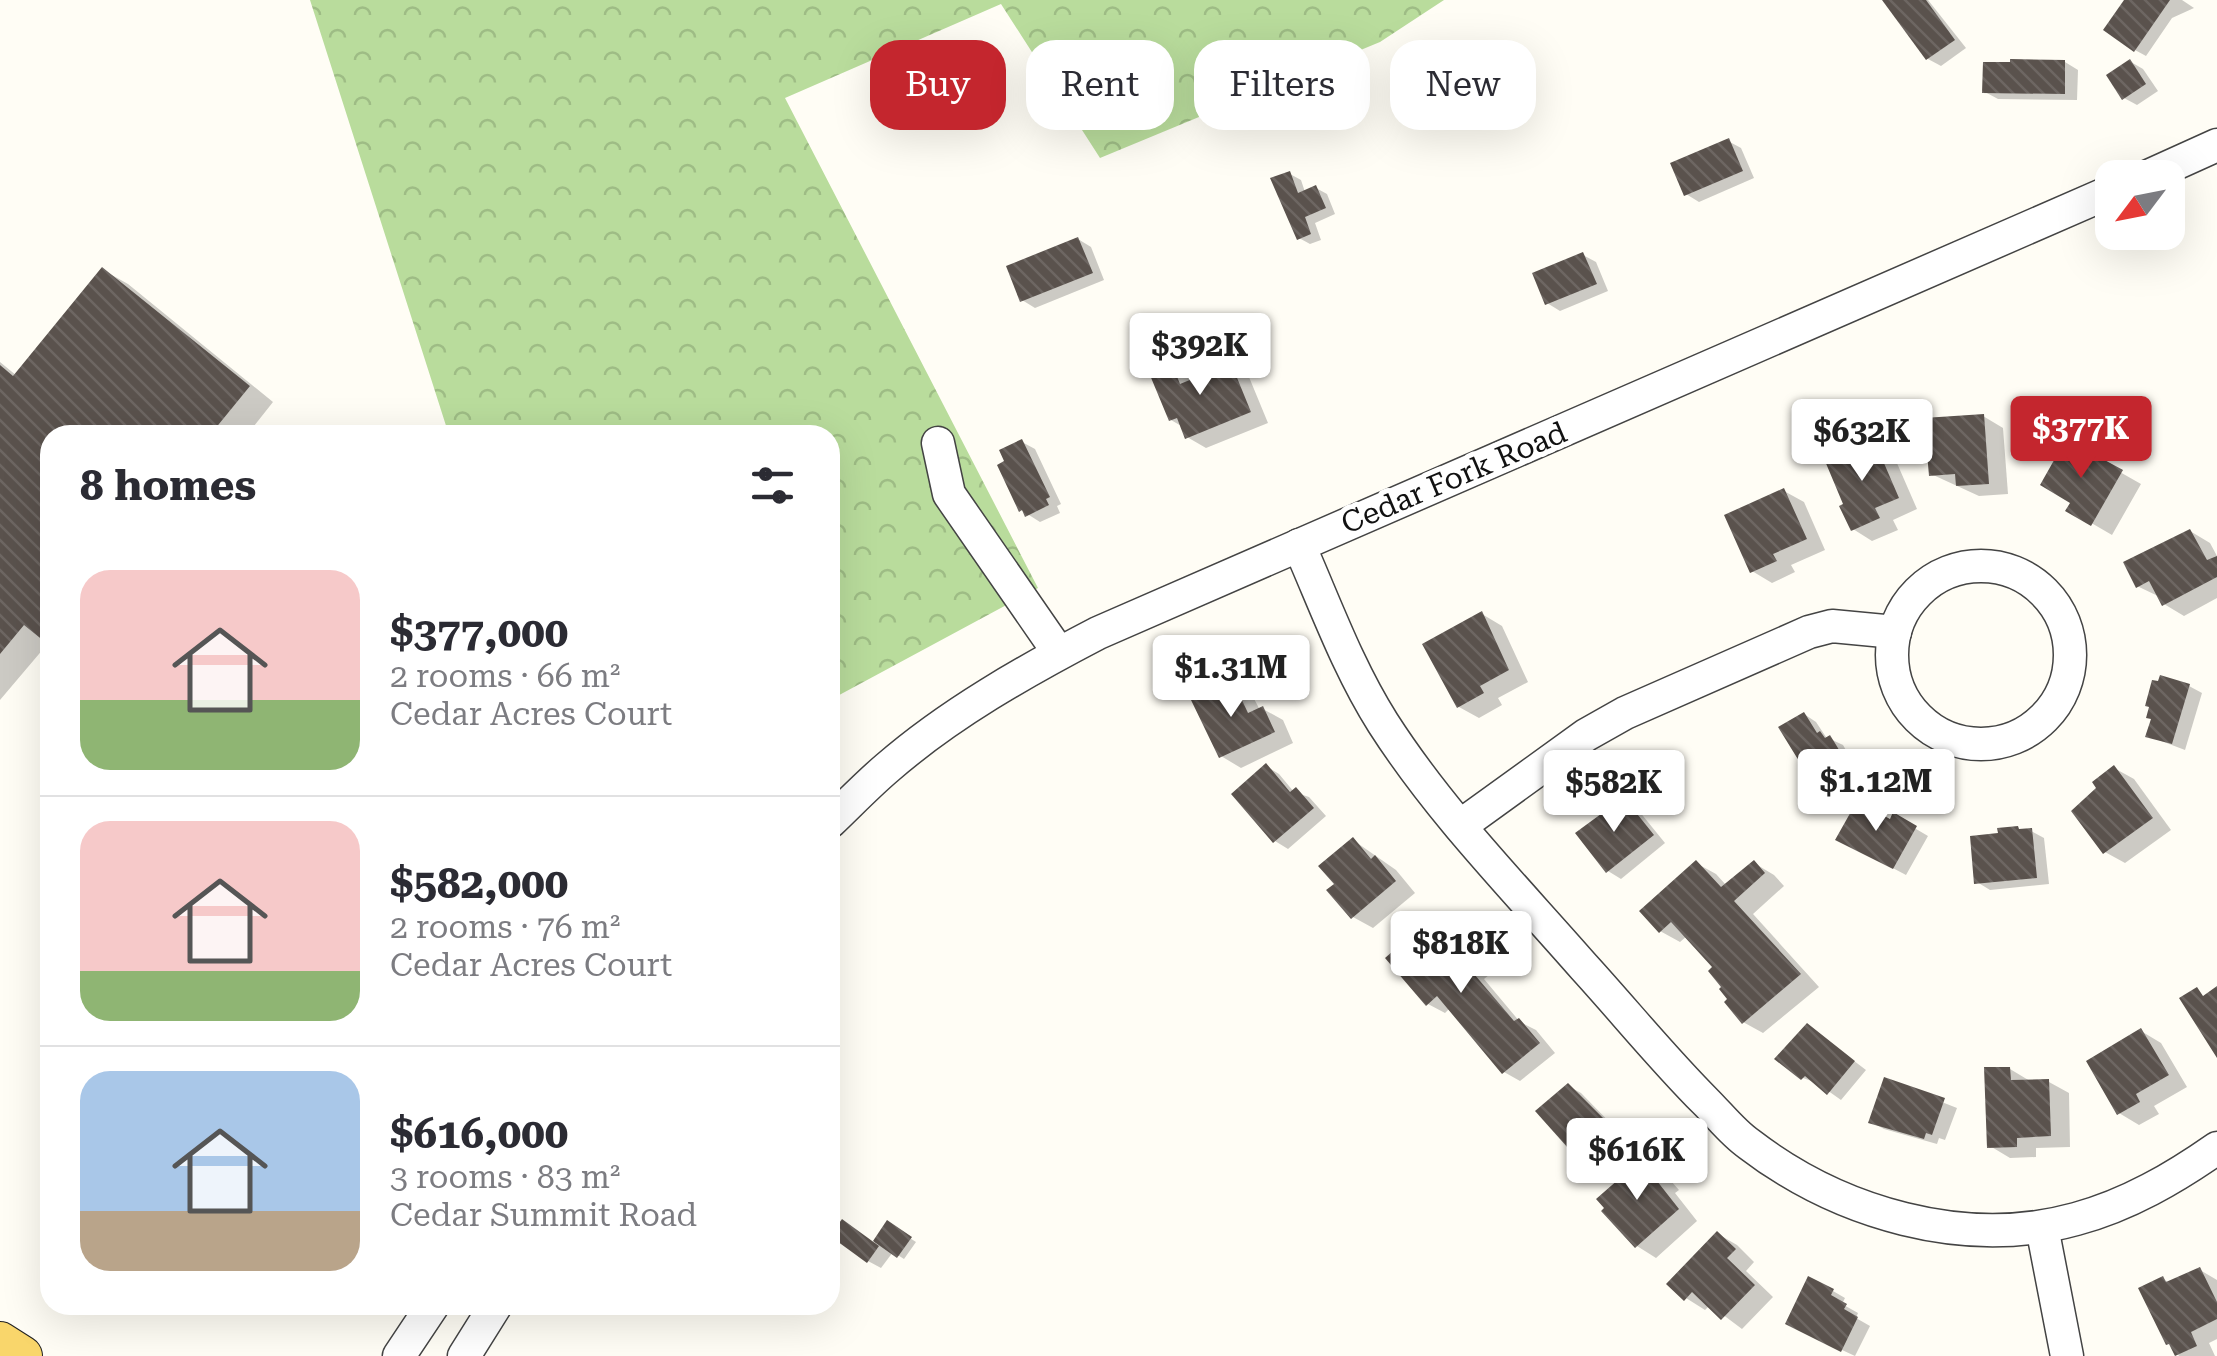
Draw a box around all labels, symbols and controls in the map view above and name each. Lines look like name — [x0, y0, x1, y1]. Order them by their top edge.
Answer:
chip: Buy — [870, 40, 1006, 130]
chip: Rent — [1026, 40, 1174, 130]
chip: Filters — [1194, 40, 1370, 130]
chip: New — [1390, 40, 1536, 130]
north arrow — [2095, 160, 2185, 250]
map controls — [2095, 160, 2185, 250]
pin: $392K — [1130, 313, 1270, 398]
text: $392K — [1152, 326, 1248, 364]
pin: $377K — [2011, 396, 2151, 481]
pin: $632K — [1792, 399, 1932, 484]
text: $377K — [2033, 409, 2129, 447]
text: $632K — [1814, 412, 1910, 450]
street label: Cedar Fork Road — [1336, 414, 1572, 541]
icon: filters — [745, 458, 800, 513]
text: 8 homes — [80, 461, 256, 510]
text: $377,000 — [390, 608, 568, 657]
icon: home — [160, 610, 280, 730]
pin: $1.31M — [1150, 635, 1312, 720]
text: $1.31M — [1175, 648, 1287, 686]
text: 2 rooms · 66 m² — [390, 657, 620, 695]
text: Cedar Acres Court — [390, 695, 672, 733]
pin: $1.12M — [1795, 749, 1957, 834]
pin: $582K — [1544, 750, 1684, 835]
text: $1.12M — [1820, 762, 1932, 800]
text: $582K — [1566, 763, 1662, 801]
text: $582,000 — [390, 859, 568, 908]
icon: home — [160, 861, 280, 981]
text: 2 rooms · 76 m² — [390, 908, 620, 946]
pin: $818K — [1391, 911, 1531, 996]
text: $818K — [1413, 924, 1509, 962]
text: Cedar Acres Court — [390, 946, 672, 984]
text: $616,000 — [390, 1109, 568, 1158]
icon: home — [160, 1111, 280, 1231]
pin: $616K — [1567, 1118, 1707, 1203]
text: $616K — [1589, 1131, 1685, 1169]
text: 3 rooms · 83 m² — [390, 1158, 620, 1196]
text: Cedar Summit Road — [390, 1196, 697, 1234]

